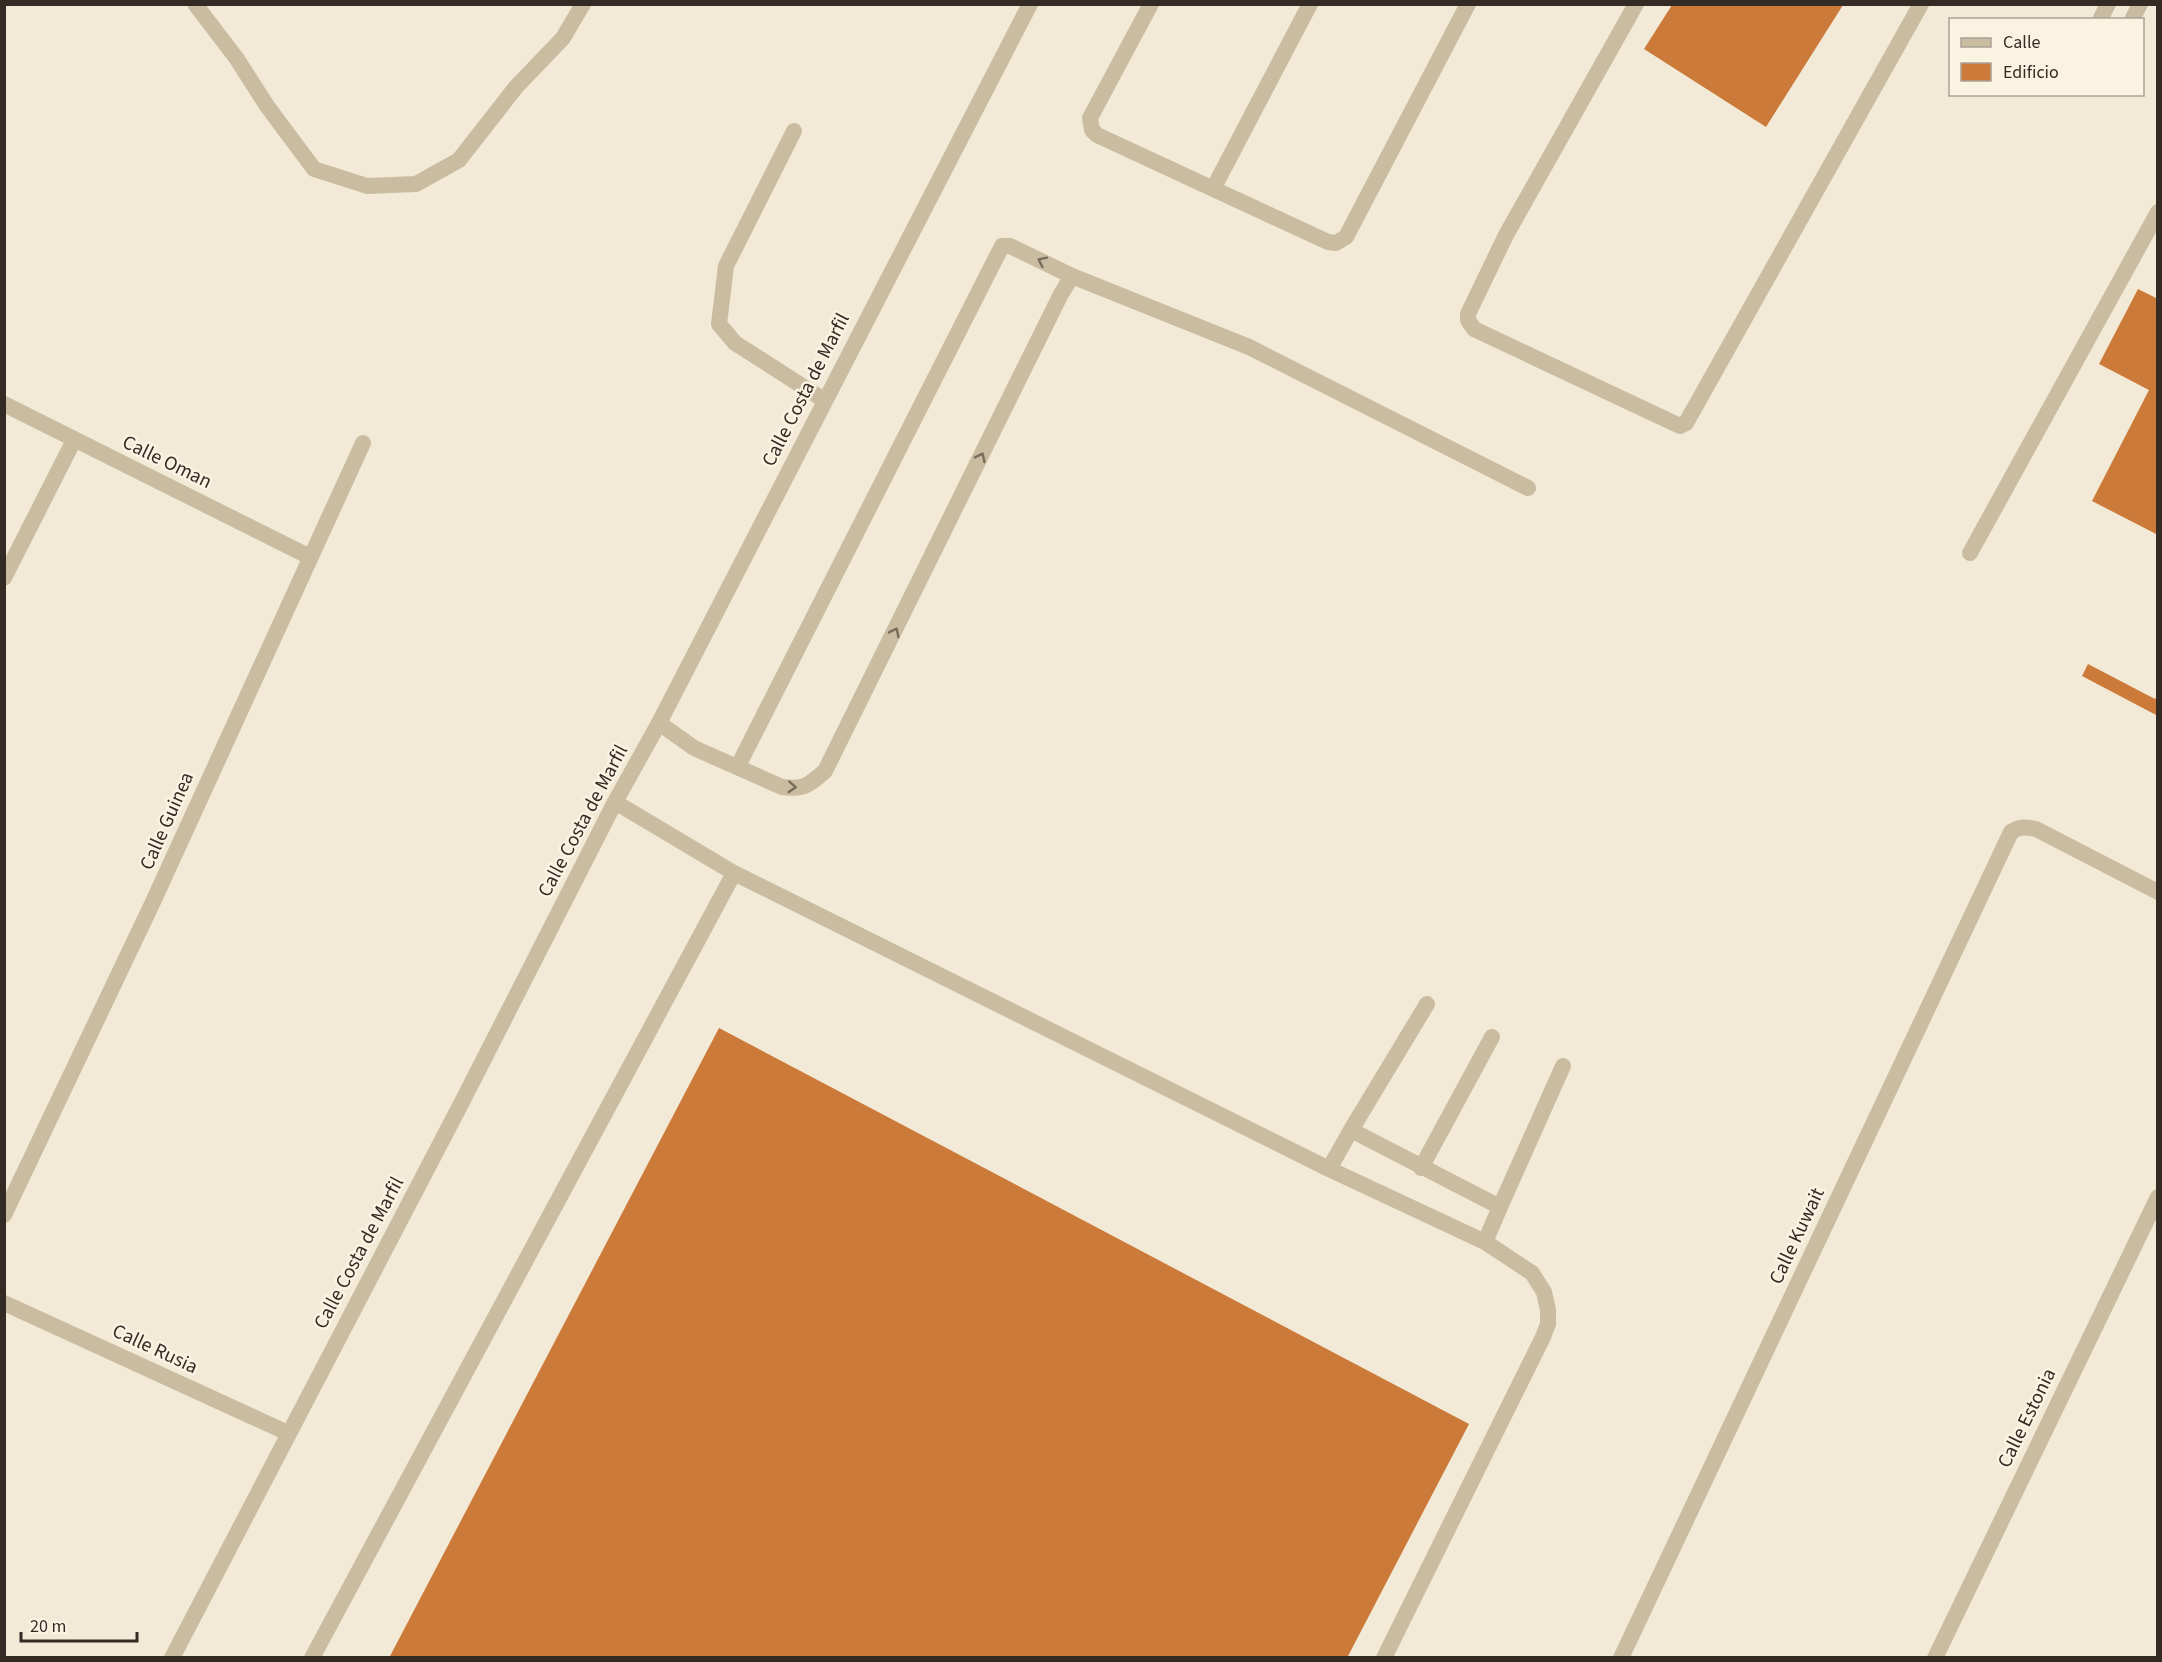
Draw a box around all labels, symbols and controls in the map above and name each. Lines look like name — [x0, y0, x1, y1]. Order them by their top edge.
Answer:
legend — [1949, 18, 2144, 96]
text: Calle — [2003, 30, 2041, 55]
text: Edificio — [2003, 60, 2059, 85]
one-way arrow — [1037, 257, 1048, 269]
street label: Calle Costa de Marfil — [755, 309, 857, 471]
street label: Calle Oman — [117, 428, 217, 496]
one-way arrow — [974, 452, 986, 463]
one-way arrow — [888, 627, 900, 638]
street label: Calle Costa de Marfil — [531, 740, 635, 902]
street label: Calle Guinea — [133, 768, 201, 874]
one-way arrow — [787, 781, 796, 794]
street label: Calle Costa de Marfil — [307, 1172, 411, 1334]
street label: Calle Kuwait — [1762, 1183, 1832, 1289]
street label: Calle Rusia — [108, 1317, 202, 1381]
street label: Calle Estonia — [1991, 1364, 2063, 1472]
scale bar — [21, 1605, 136, 1643]
text: 20 m — [30, 1614, 66, 1639]

